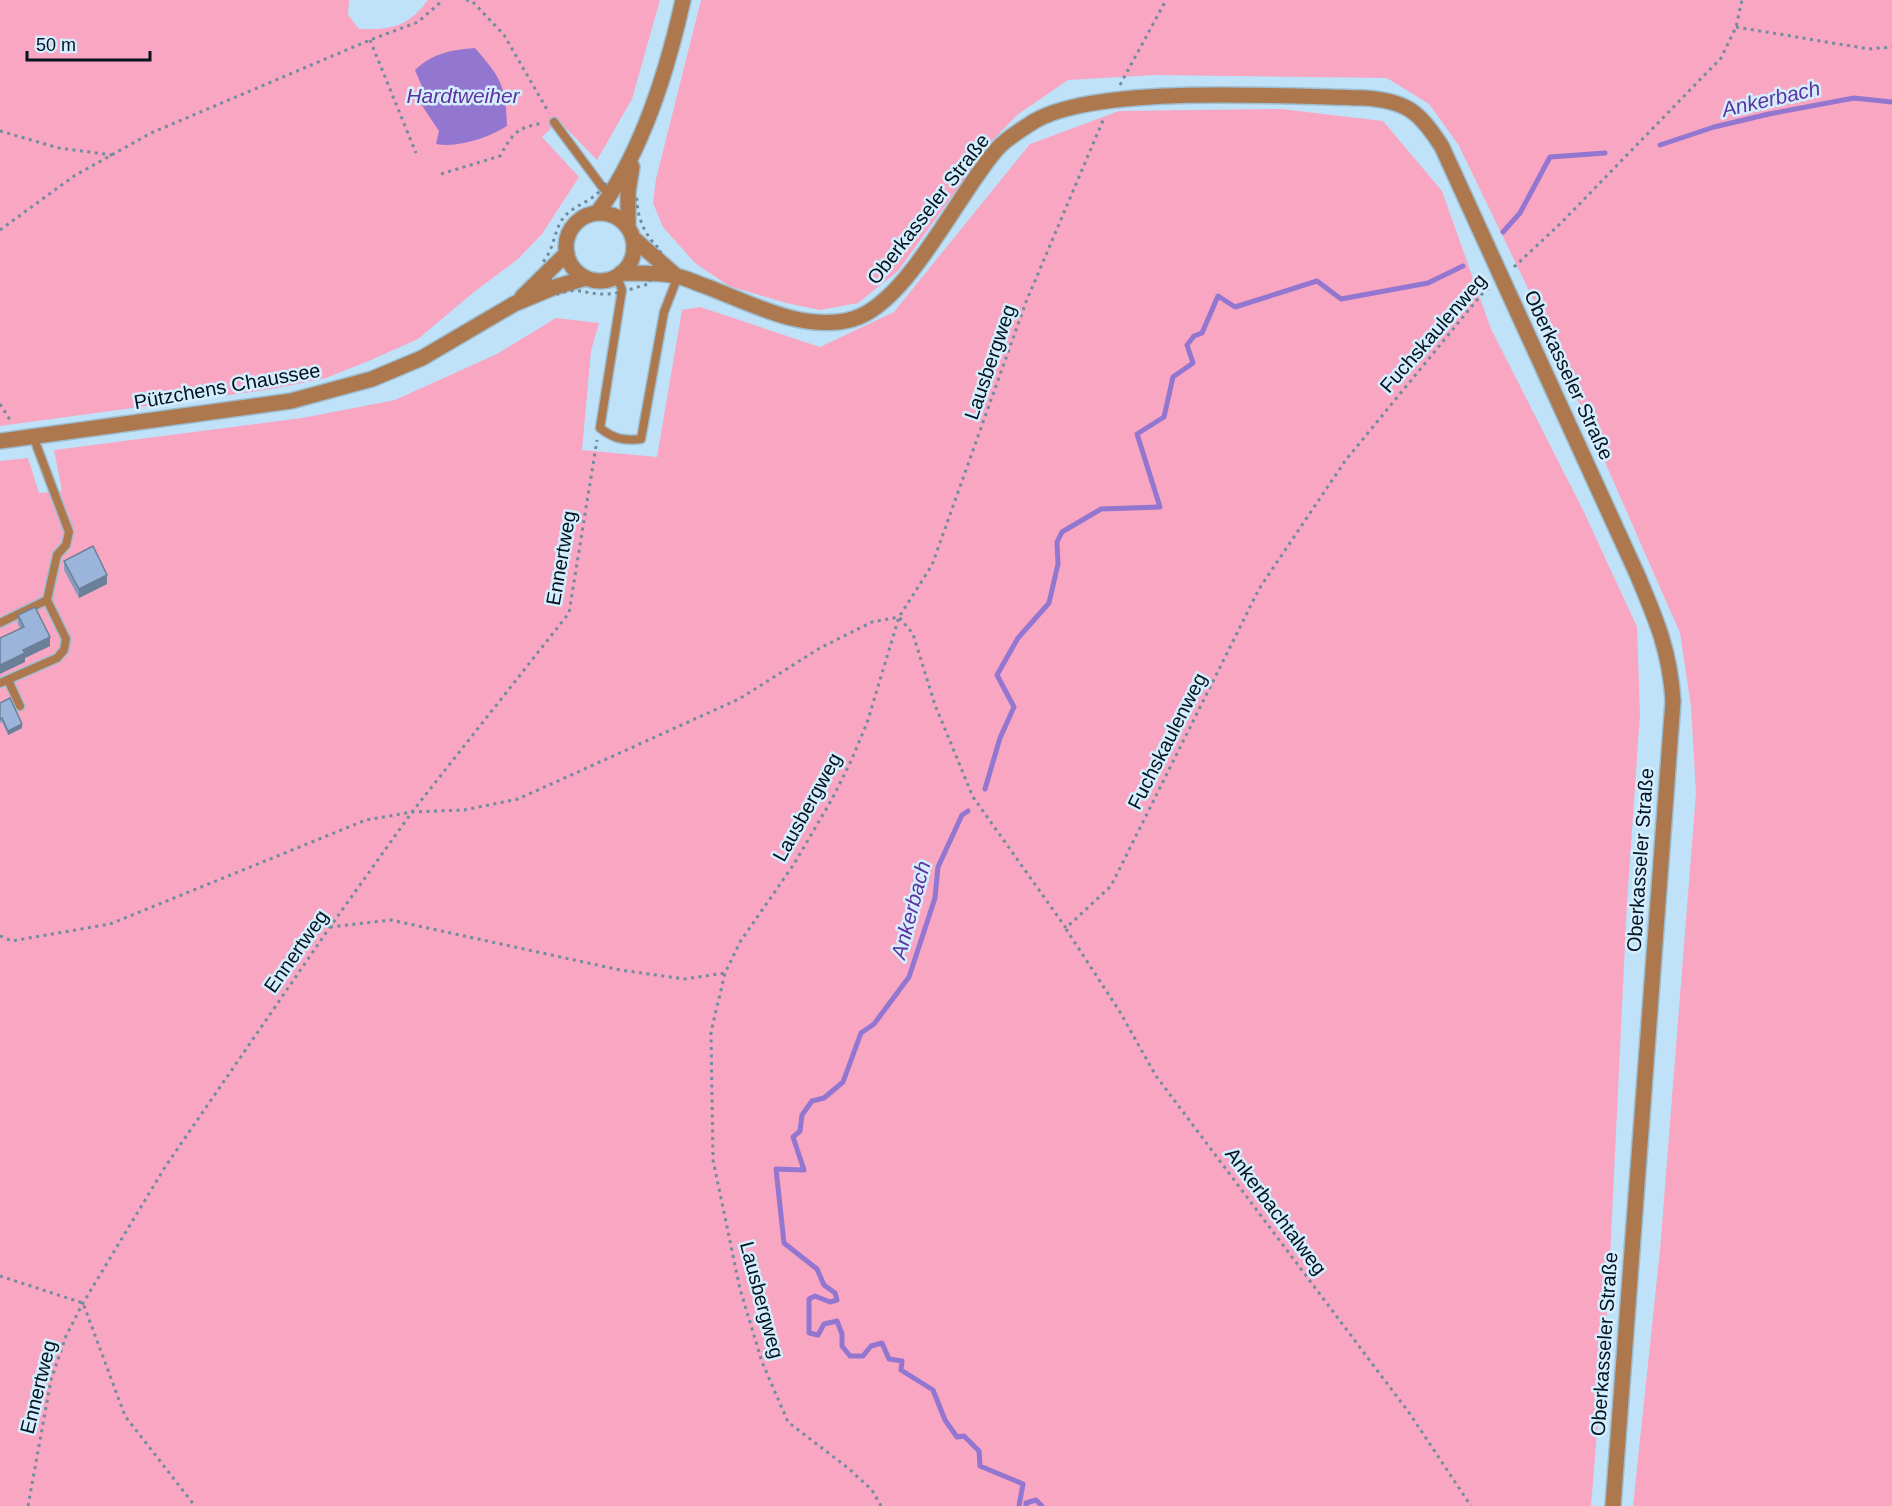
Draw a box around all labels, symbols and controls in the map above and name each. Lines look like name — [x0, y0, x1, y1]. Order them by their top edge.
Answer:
scale bar — [27, 24, 150, 62]
text: 50 m — [36, 35, 76, 55]
water label: Ankerbach — [1717, 76, 1822, 121]
water label: Hardtweiher — [406, 84, 521, 107]
street label: Oberkasseler Straße — [863, 130, 993, 288]
street label: Fuchskaulenweg — [1375, 269, 1491, 397]
street label: Oberkasseler Straße — [1520, 287, 1618, 463]
street label: Lausbergweg — [960, 302, 1020, 422]
street label: Pützchens Chaussee — [132, 359, 322, 413]
street label: Ennertweg — [542, 509, 580, 607]
street label: Fuchskaulenweg — [1123, 669, 1211, 813]
street label: Lausbergweg — [768, 749, 846, 865]
street label: Oberkasseler Straße — [1623, 767, 1657, 953]
water label: Ankerbach — [886, 858, 935, 963]
street label: Ennertweg — [260, 906, 332, 996]
street label: Ankerbachtalweg — [1221, 1143, 1331, 1279]
street label: Lausbergweg — [736, 1239, 788, 1361]
street label: Oberkasseler Straße — [1587, 1251, 1621, 1437]
street label: Ennertweg — [16, 1338, 60, 1436]

